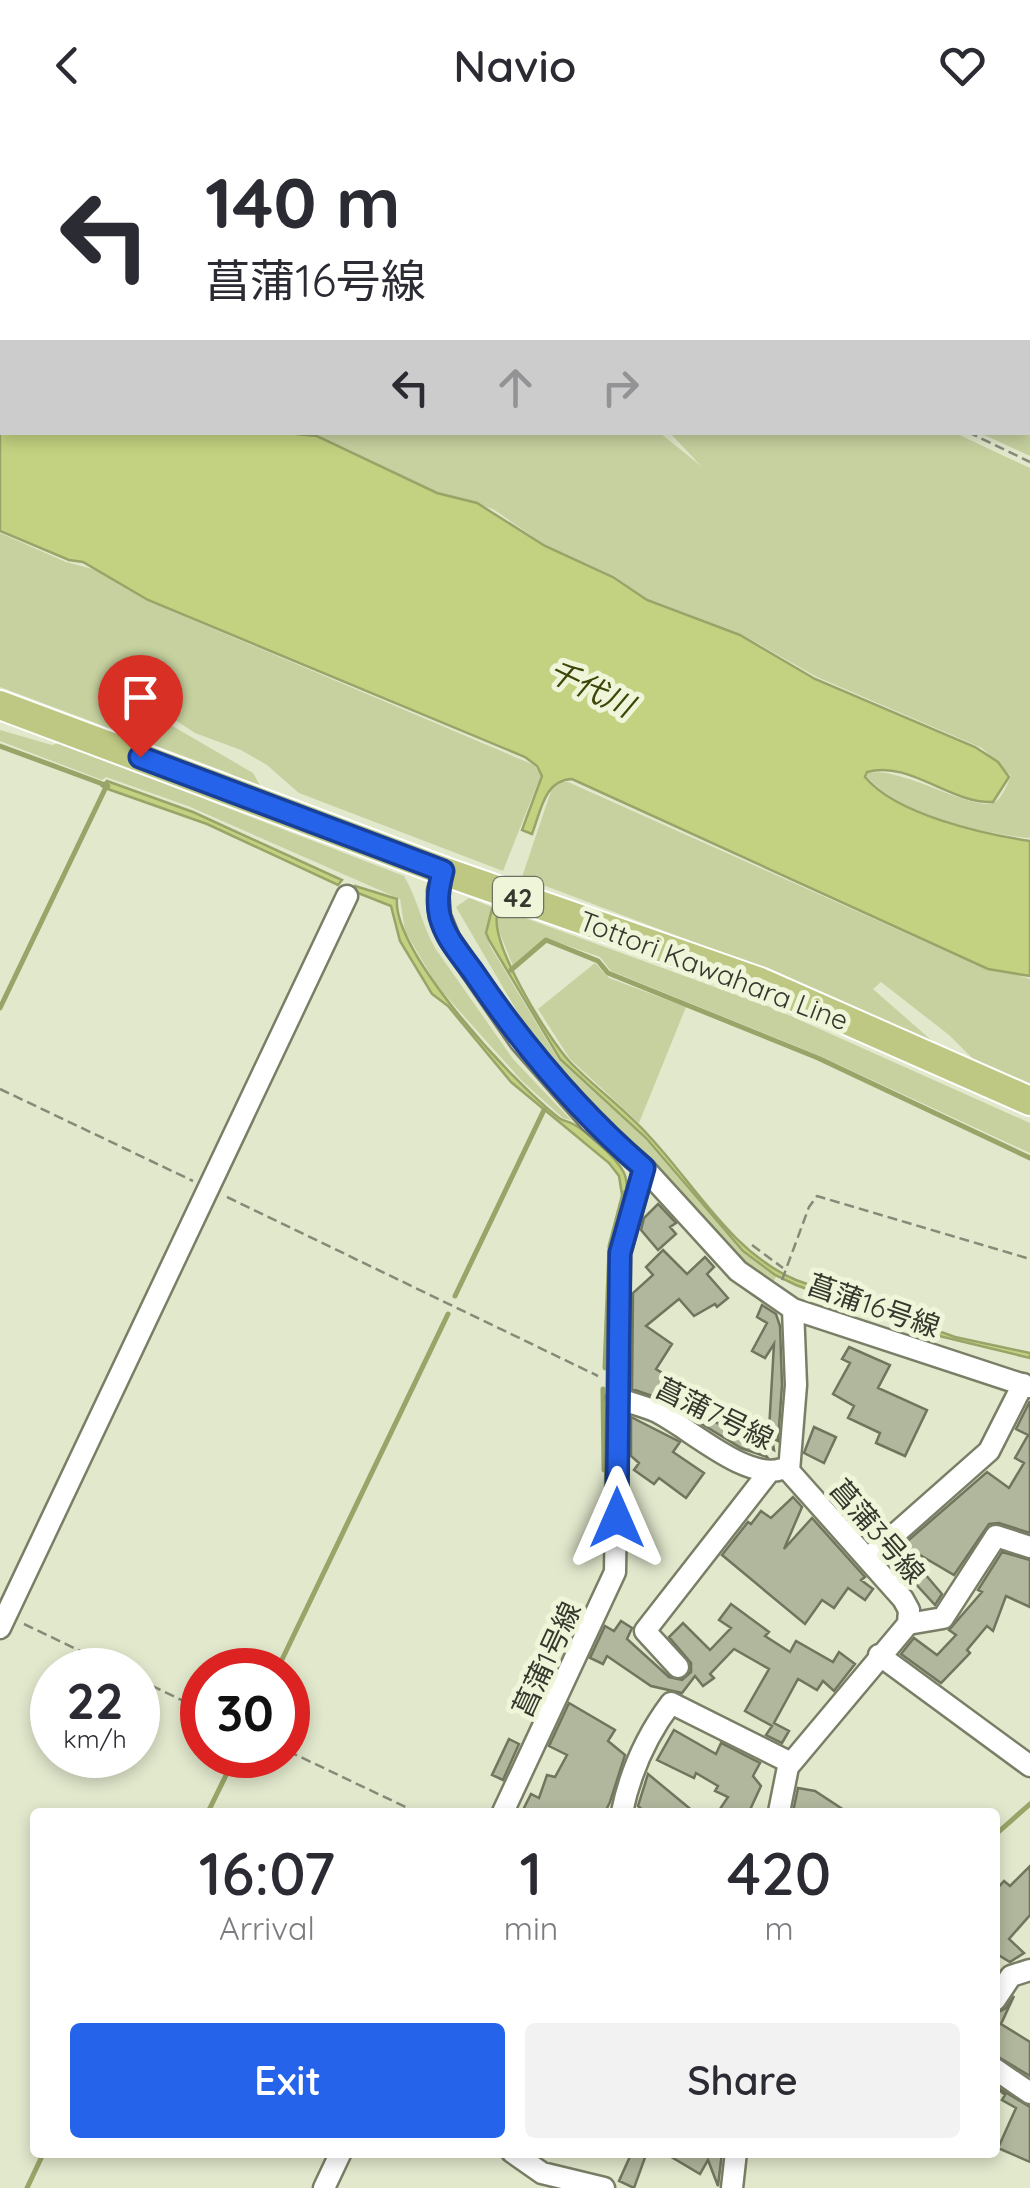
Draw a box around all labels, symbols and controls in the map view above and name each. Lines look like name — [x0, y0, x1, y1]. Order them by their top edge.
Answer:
text: Navio — [453, 37, 577, 93]
icon: back — [40, 38, 95, 93]
icon: heart — [935, 38, 990, 93]
text: 140 m — [205, 158, 401, 246]
icon: left — [40, 170, 170, 300]
text: 菖蒲16号線 — [205, 252, 426, 308]
icon: left — [383, 360, 438, 415]
icon: ahead — [488, 360, 543, 415]
icon: right — [593, 360, 648, 415]
water label: 千代川 — [542, 651, 642, 726]
pin — [98, 655, 183, 758]
icon: arrive — [113, 670, 168, 725]
road number: 42 — [493, 877, 543, 917]
street label: Tottori Kawahara Line — [575, 903, 853, 1037]
street label: 菖蒲16号線 — [803, 1266, 945, 1344]
street label: 菖蒲7号線 — [651, 1370, 779, 1456]
position arrow — [565, 1466, 669, 1570]
street label: 菖蒲3号線 — [823, 1472, 933, 1590]
street label: 菖蒲1号線 — [504, 1596, 588, 1722]
speed limit sign: 30 — [180, 1648, 310, 1778]
text: 22 — [67, 1669, 123, 1732]
text: km/h — [63, 1723, 127, 1754]
text: 16:07 — [199, 1835, 335, 1910]
text: 1 — [520, 1835, 543, 1910]
text: 420 — [727, 1835, 831, 1910]
text: Arrival — [219, 1908, 315, 1948]
text: min — [504, 1908, 558, 1948]
text: m — [765, 1908, 794, 1948]
button: Exit — [70, 2023, 505, 2138]
button: Share — [525, 2023, 960, 2138]

